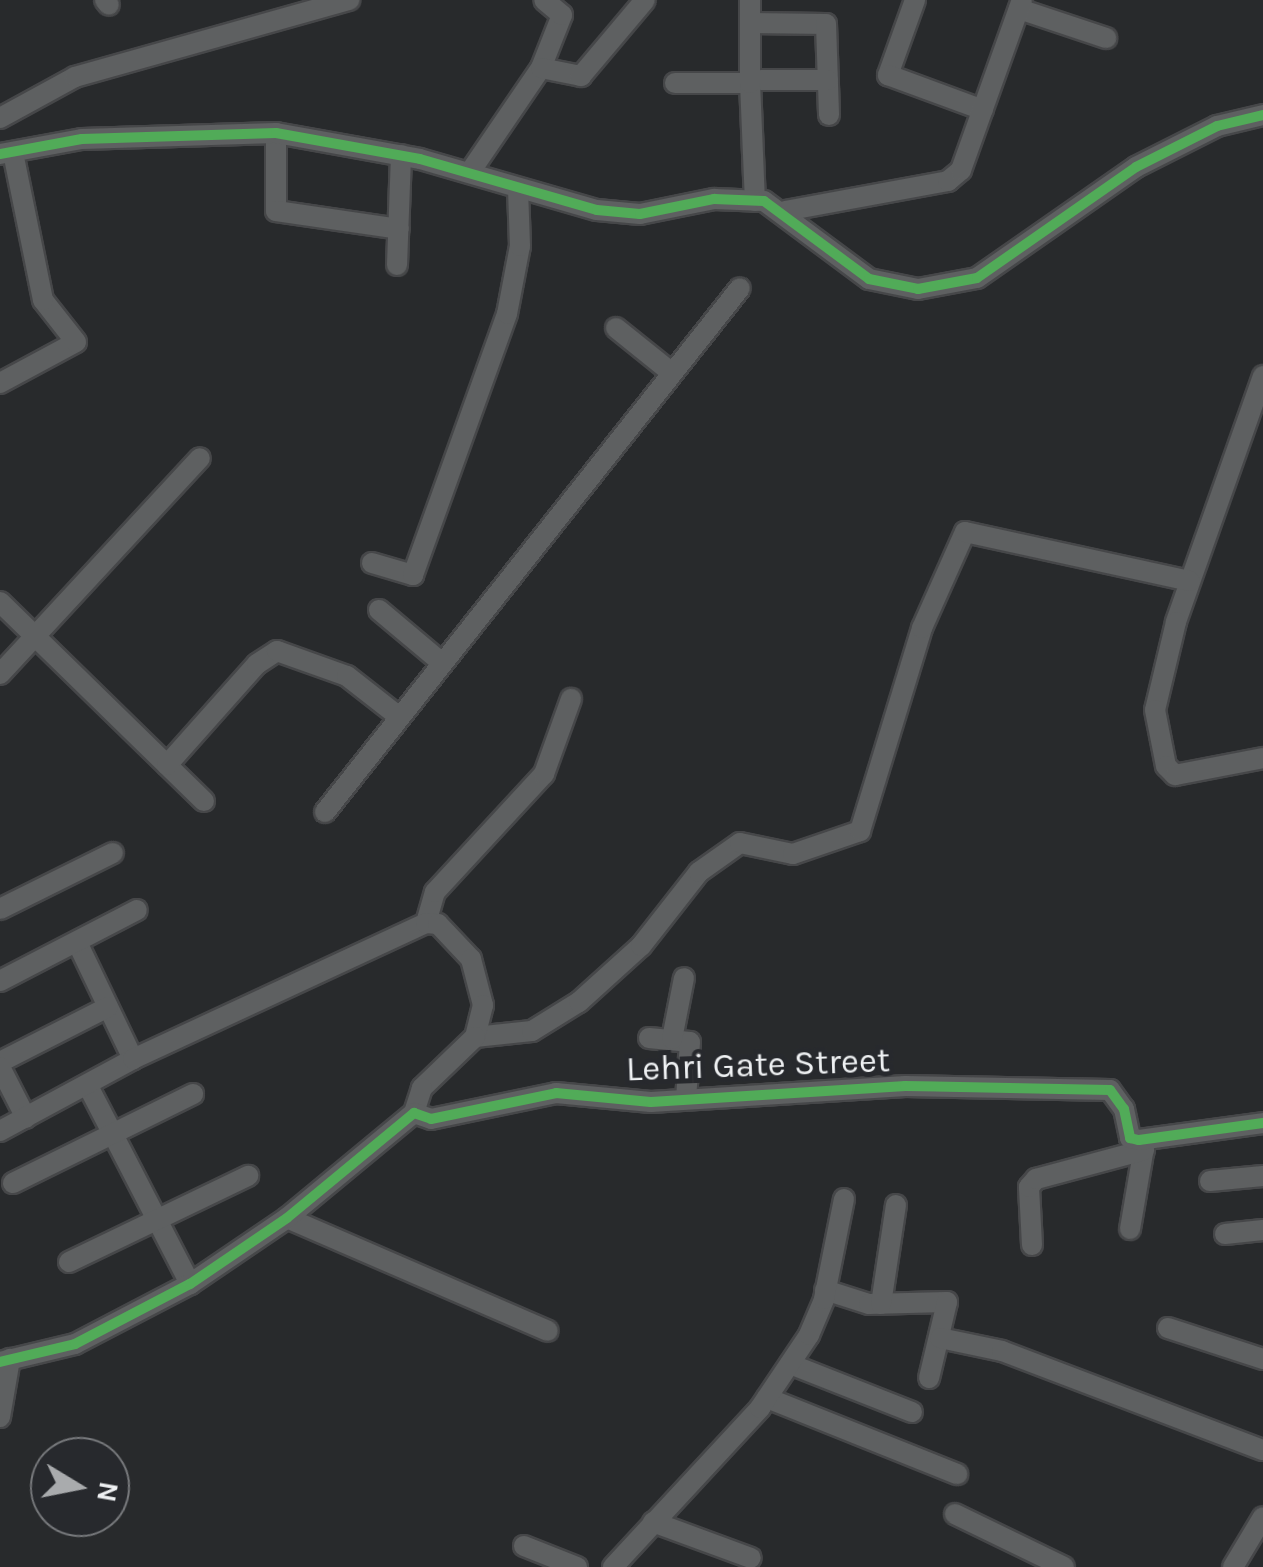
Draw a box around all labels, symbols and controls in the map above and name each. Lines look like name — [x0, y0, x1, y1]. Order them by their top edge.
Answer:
street label: Lehri Gate Street — [625, 1039, 891, 1091]
north arrow — [30, 1437, 130, 1537]
text: N — [90, 1479, 126, 1505]

